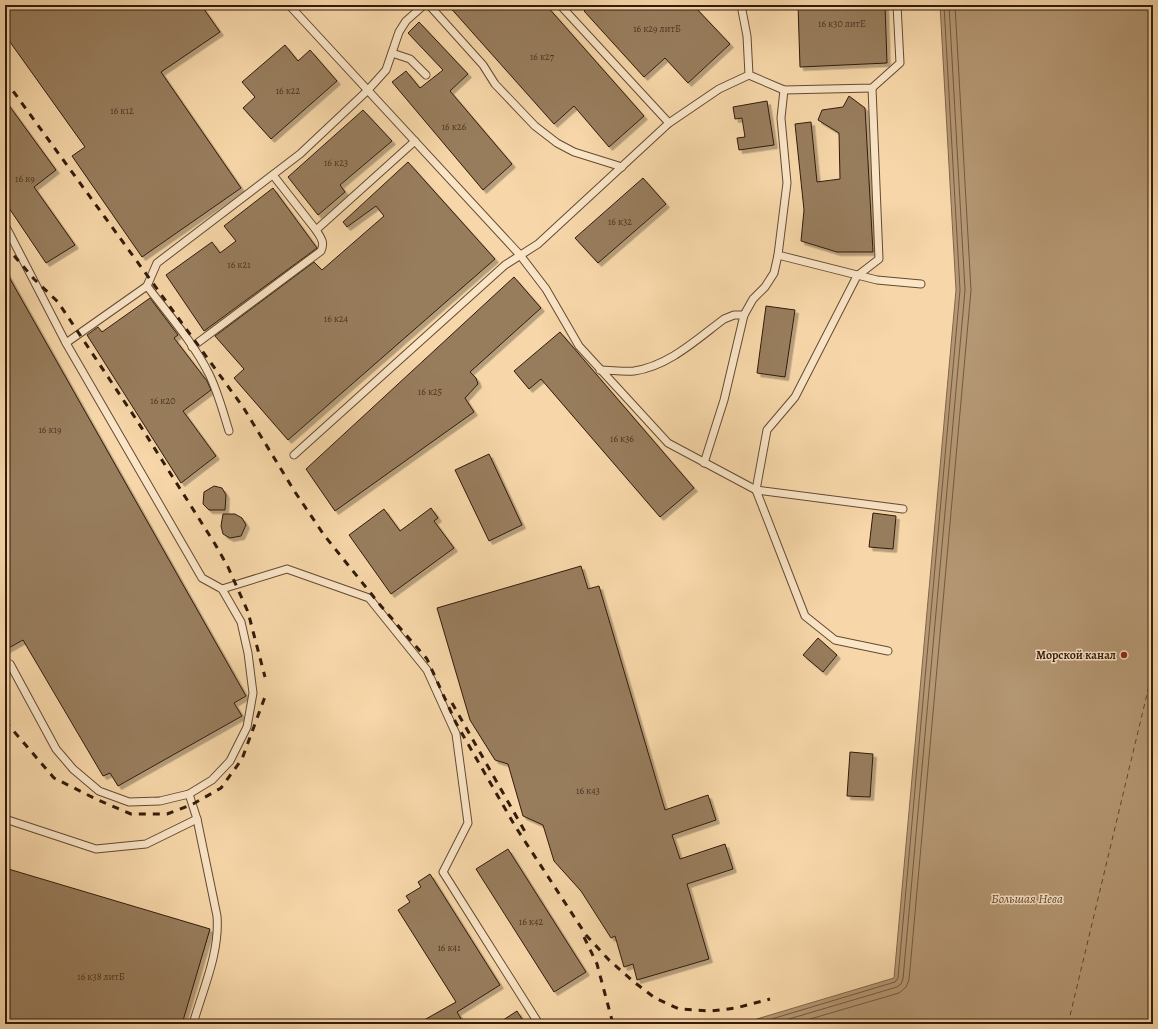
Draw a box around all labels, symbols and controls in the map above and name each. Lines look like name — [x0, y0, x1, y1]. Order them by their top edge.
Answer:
house number: 16 к30 литЕ — [818, 17, 866, 30]
house number: 16 к29 литБ — [633, 22, 681, 35]
house number: 16 к27 — [530, 50, 555, 63]
house number: 16 к22 — [276, 84, 301, 97]
house number: 16 к12 — [110, 104, 134, 117]
house number: 16 к26 — [442, 120, 467, 133]
house number: 16 к23 — [324, 156, 348, 169]
house number: 16 к9 — [15, 172, 35, 185]
house number: 16 к32 — [608, 215, 632, 228]
house number: 16 к21 — [227, 258, 251, 271]
house number: 16 к24 — [324, 312, 349, 325]
house number: 16 к25 — [418, 385, 442, 398]
house number: 16 к20 — [150, 394, 176, 407]
house number: 16 к19 — [38, 423, 62, 436]
house number: 16 к36 — [610, 432, 634, 445]
place label: Морской канал — [1036, 647, 1116, 663]
marker: Морской канал — [1119, 650, 1129, 660]
house number: 16 к43 — [576, 784, 600, 797]
water label: Большая Нева — [991, 890, 1063, 907]
house number: 16 к42 — [519, 915, 543, 928]
house number: 16 к41 — [437, 941, 461, 954]
house number: 16 к38 литБ — [77, 970, 125, 983]

